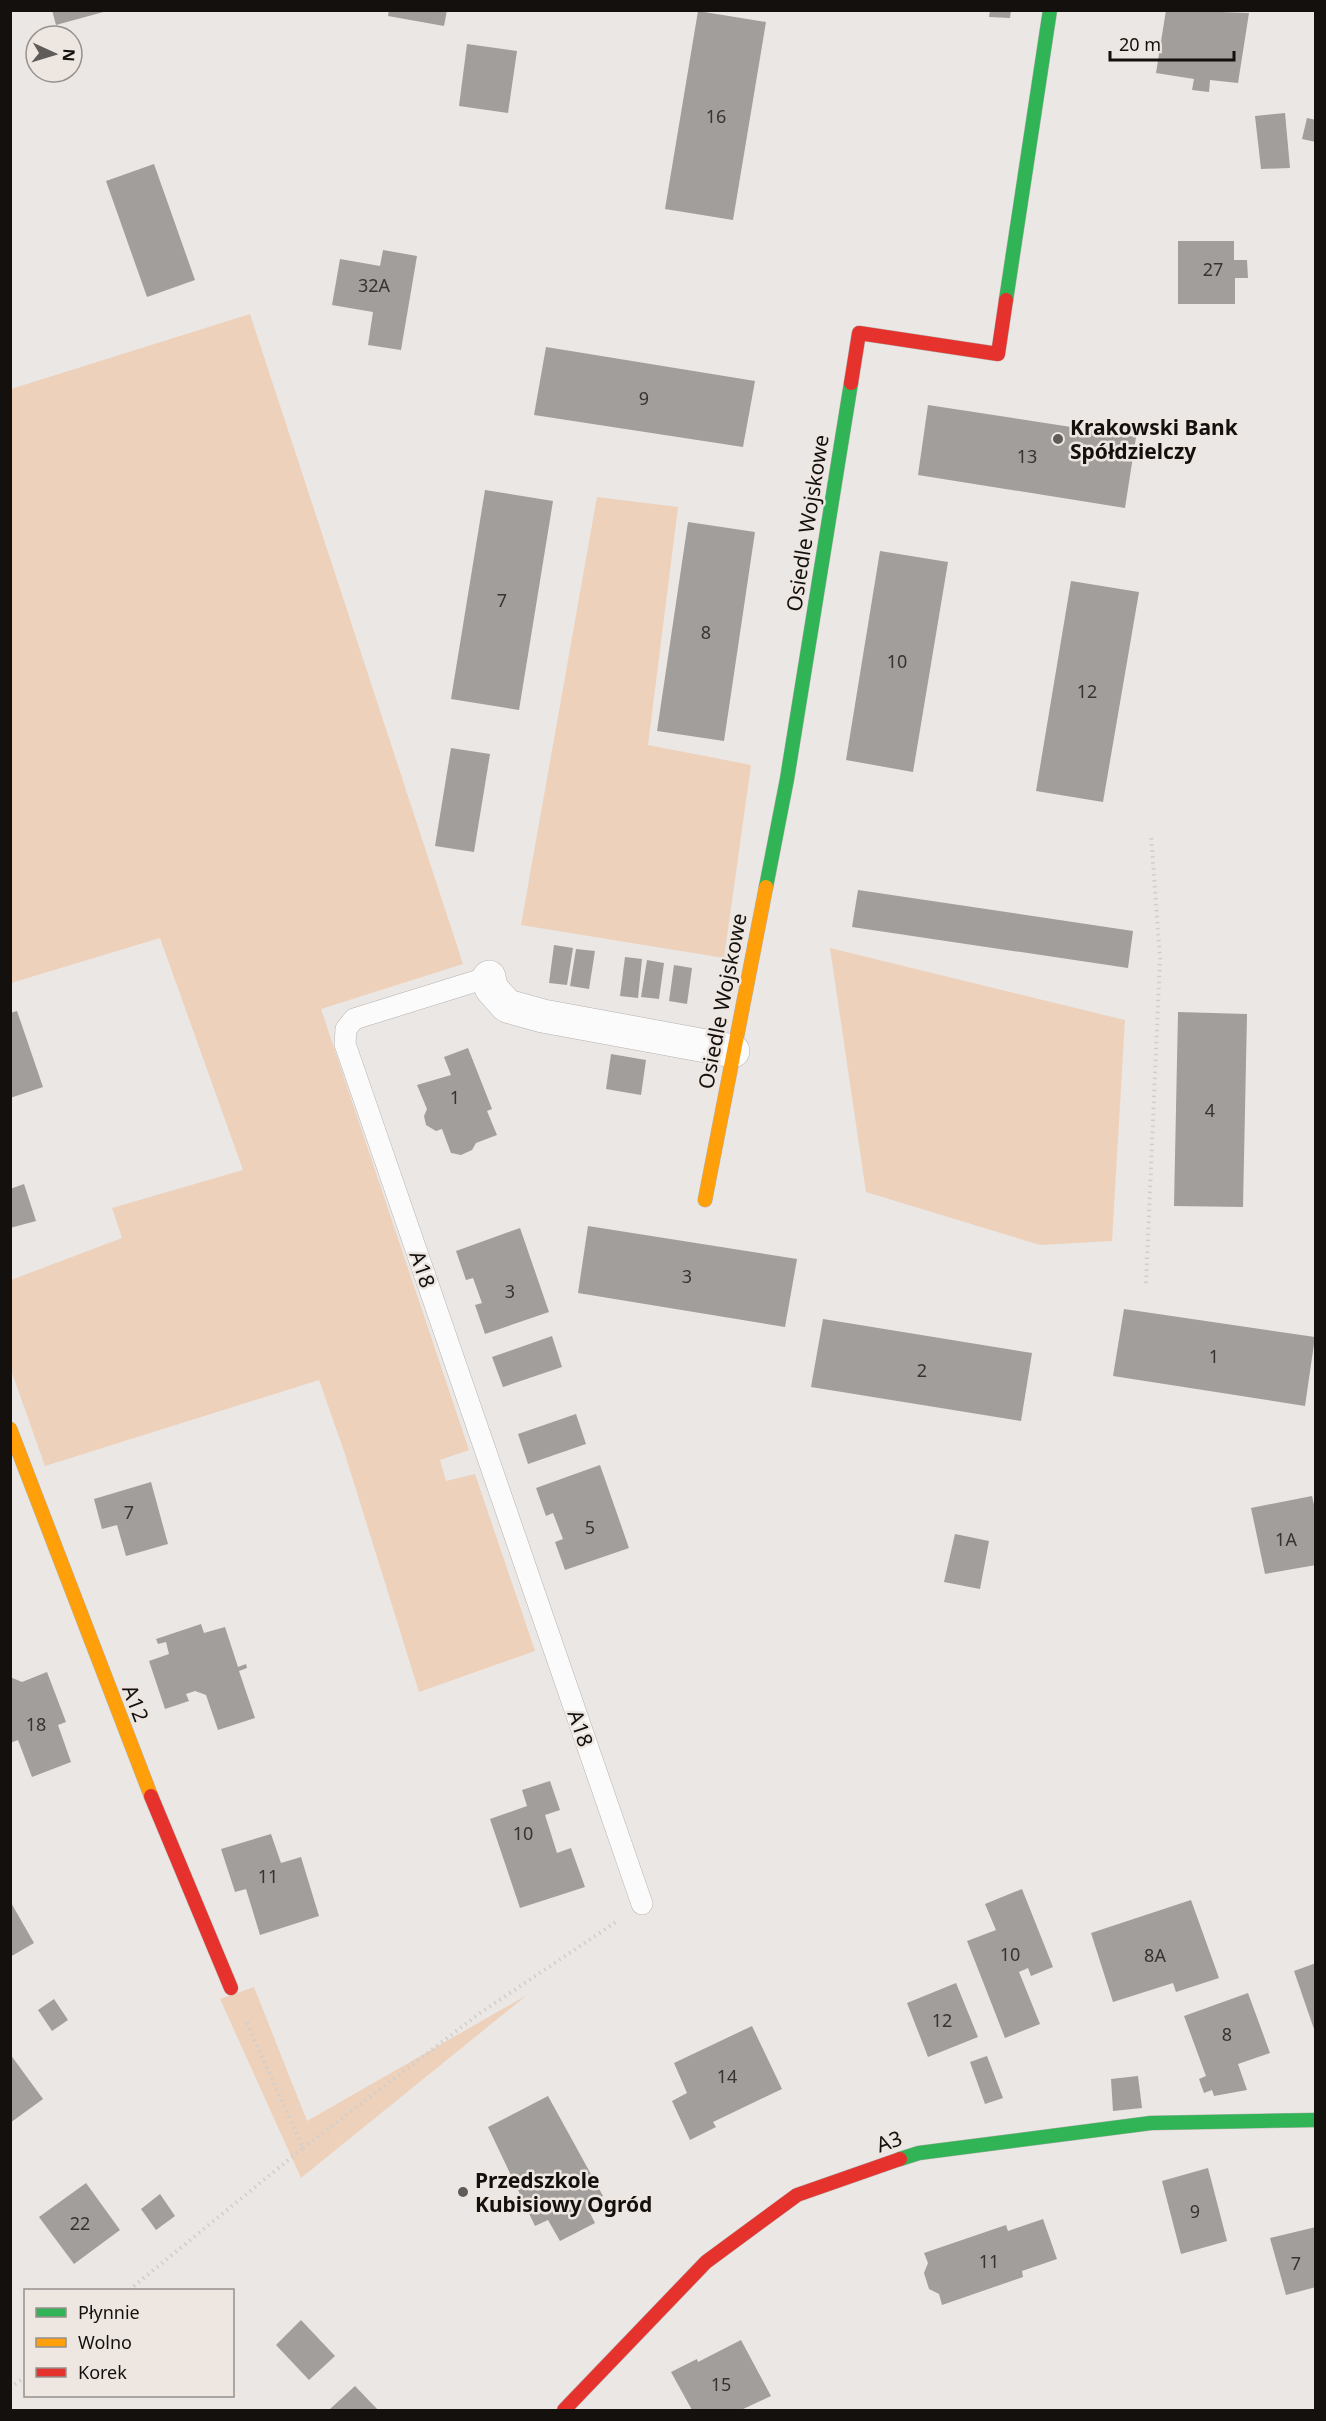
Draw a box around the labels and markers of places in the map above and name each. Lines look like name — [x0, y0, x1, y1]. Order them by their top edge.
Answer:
place label: Krakowski Bank Spółdzielczy — [1070, 413, 1239, 465]
marker: Krakowski Bank Spółdzielczy — [1051, 432, 1065, 446]
place label: Przedszkole Kubisiowy Ogród — [475, 2166, 652, 2218]
marker: Przedszkole Kubisiowy Ogród — [456, 2185, 470, 2199]

